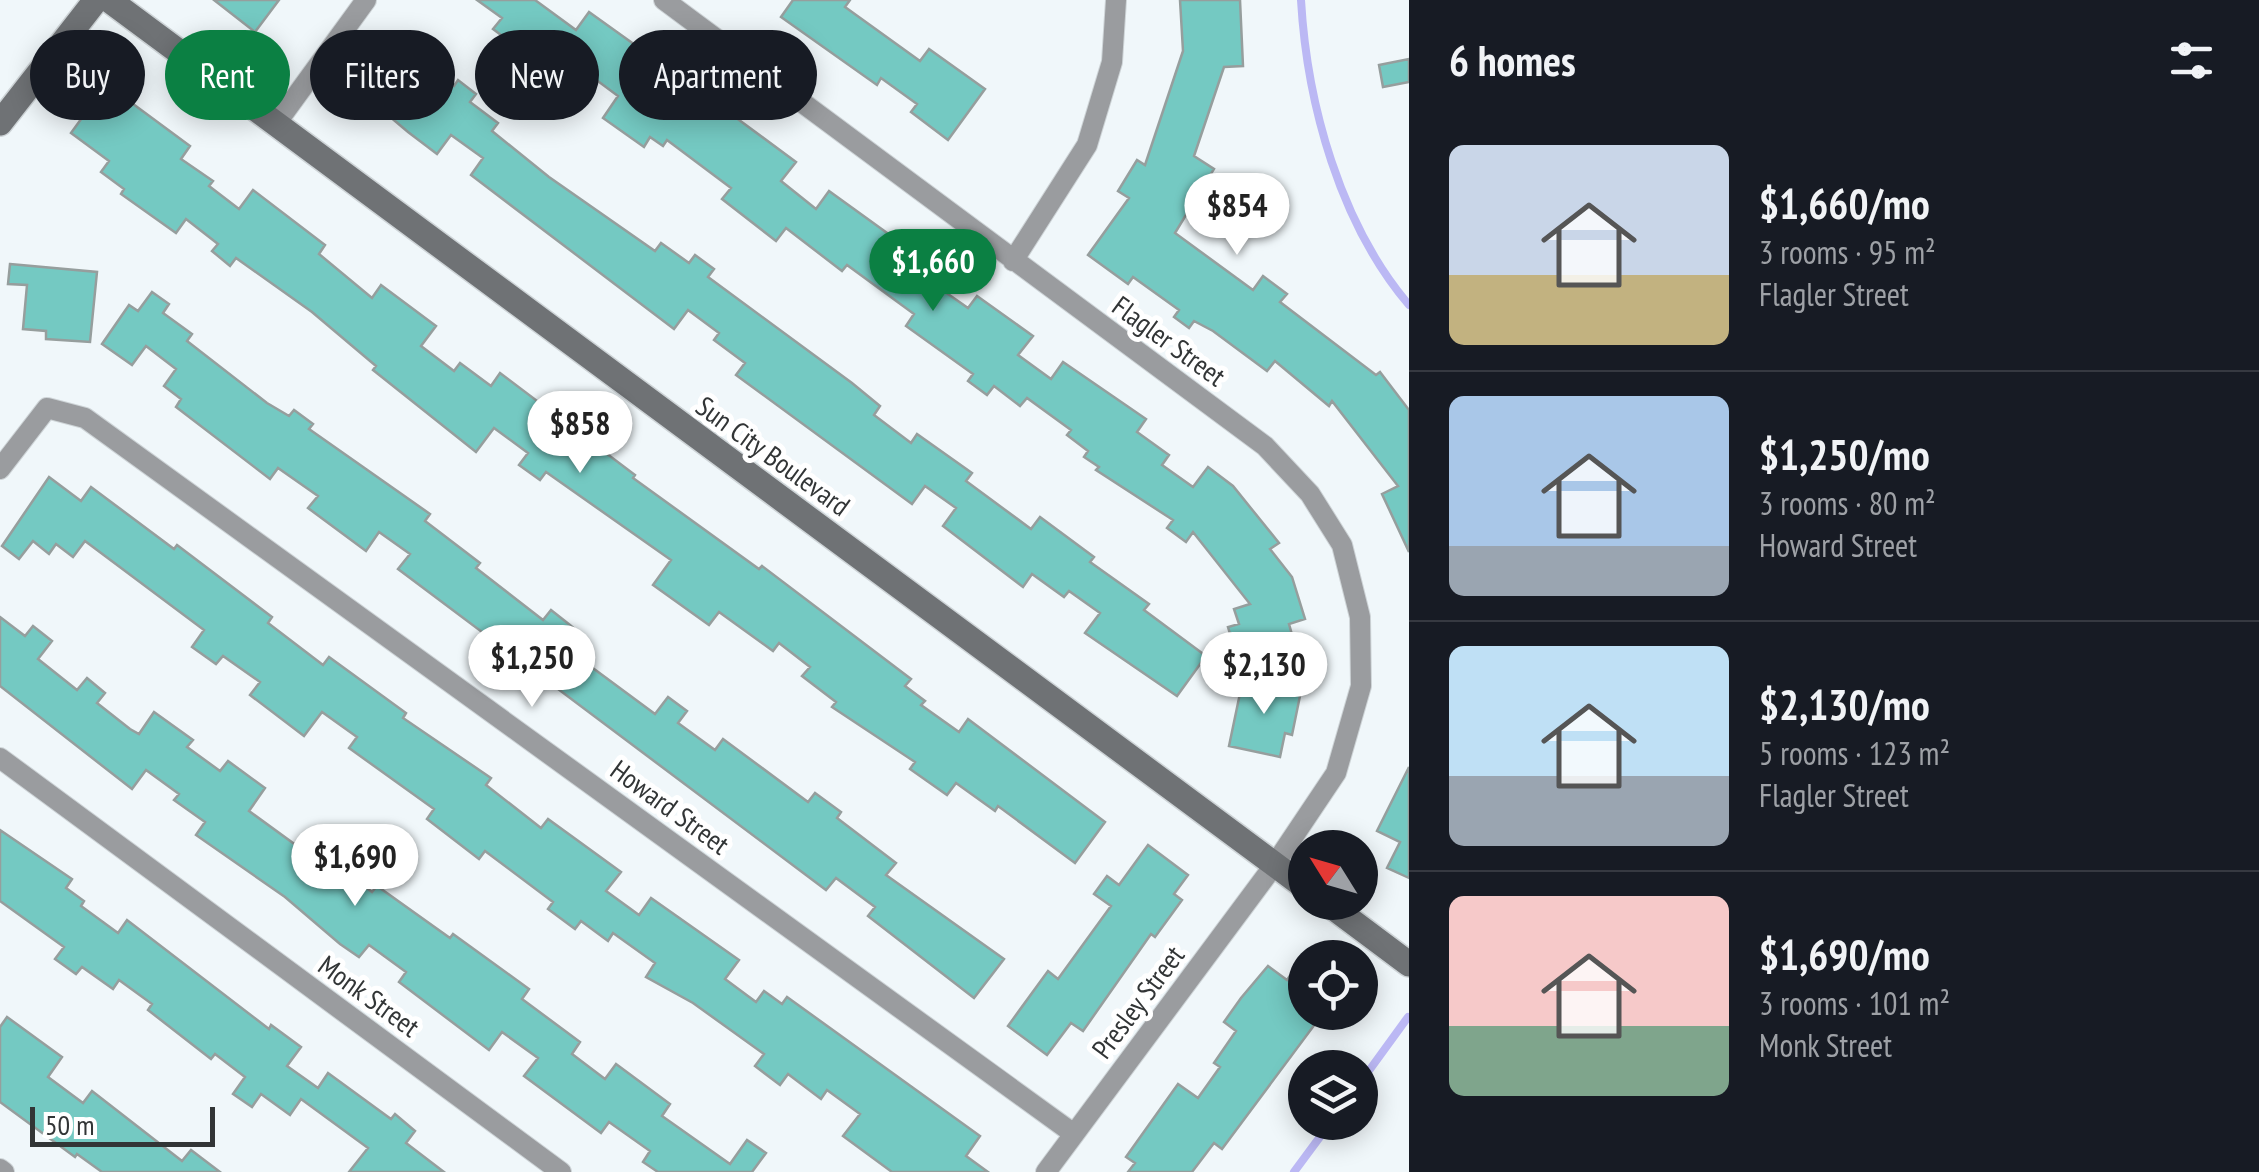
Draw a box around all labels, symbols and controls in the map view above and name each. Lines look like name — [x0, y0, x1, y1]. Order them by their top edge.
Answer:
chip: Buy — [30, 30, 145, 120]
chip: Rent — [165, 30, 290, 120]
chip: Filters — [310, 30, 455, 120]
chip: New — [475, 30, 599, 120]
chip: Apartment — [619, 30, 817, 120]
text: 6 homes — [1449, 33, 1576, 88]
icon: filters — [2164, 33, 2219, 88]
pin: $854 — [1178, 173, 1296, 258]
text: $1,660/mo — [1759, 176, 1930, 231]
text: $854 — [1206, 184, 1268, 226]
icon: home — [1529, 185, 1649, 305]
pin: $1,660 — [852, 229, 1014, 314]
text: 3 rooms · 95 m² — [1759, 231, 1936, 273]
text: $1,660 — [891, 240, 975, 282]
text: Flagler Street — [1759, 273, 1909, 315]
street label: Flagler Street — [1105, 287, 1233, 394]
street label: Sun City Boulevard — [689, 387, 858, 524]
pin: $858 — [521, 391, 639, 476]
text: $858 — [549, 402, 611, 444]
text: $1,250/mo — [1759, 427, 1930, 482]
icon: home — [1529, 436, 1649, 556]
text: 3 rooms · 80 m² — [1759, 482, 1936, 524]
text: Howard Street — [1759, 524, 1917, 566]
pin: $1,250 — [451, 625, 613, 710]
pin: $2,130 — [1183, 632, 1345, 717]
text: $1,250 — [490, 636, 574, 678]
text: $2,130 — [1222, 643, 1306, 685]
text: $2,130/mo — [1759, 677, 1930, 732]
icon: home — [1529, 686, 1649, 806]
text: 5 rooms · 123 m² — [1759, 732, 1950, 774]
street label: Howard Street — [603, 751, 737, 862]
text: Flagler Street — [1759, 774, 1909, 816]
pin: $1,690 — [274, 824, 436, 909]
north arrow — [1288, 830, 1378, 920]
map controls — [1288, 830, 1378, 1140]
text: $1,690 — [313, 835, 397, 877]
text: $1,690/mo — [1759, 927, 1930, 982]
icon: home — [1529, 936, 1649, 1056]
street label: Presley Street — [1083, 938, 1192, 1065]
button: locate — [1288, 940, 1378, 1030]
street label: Monk Street — [311, 946, 427, 1045]
text: 3 rooms · 101 m² — [1759, 982, 1950, 1024]
text: Monk Street — [1759, 1024, 1892, 1066]
button: layers — [1288, 1050, 1378, 1140]
scale bar — [30, 1102, 215, 1146]
text: 50 m — [45, 1106, 94, 1143]

